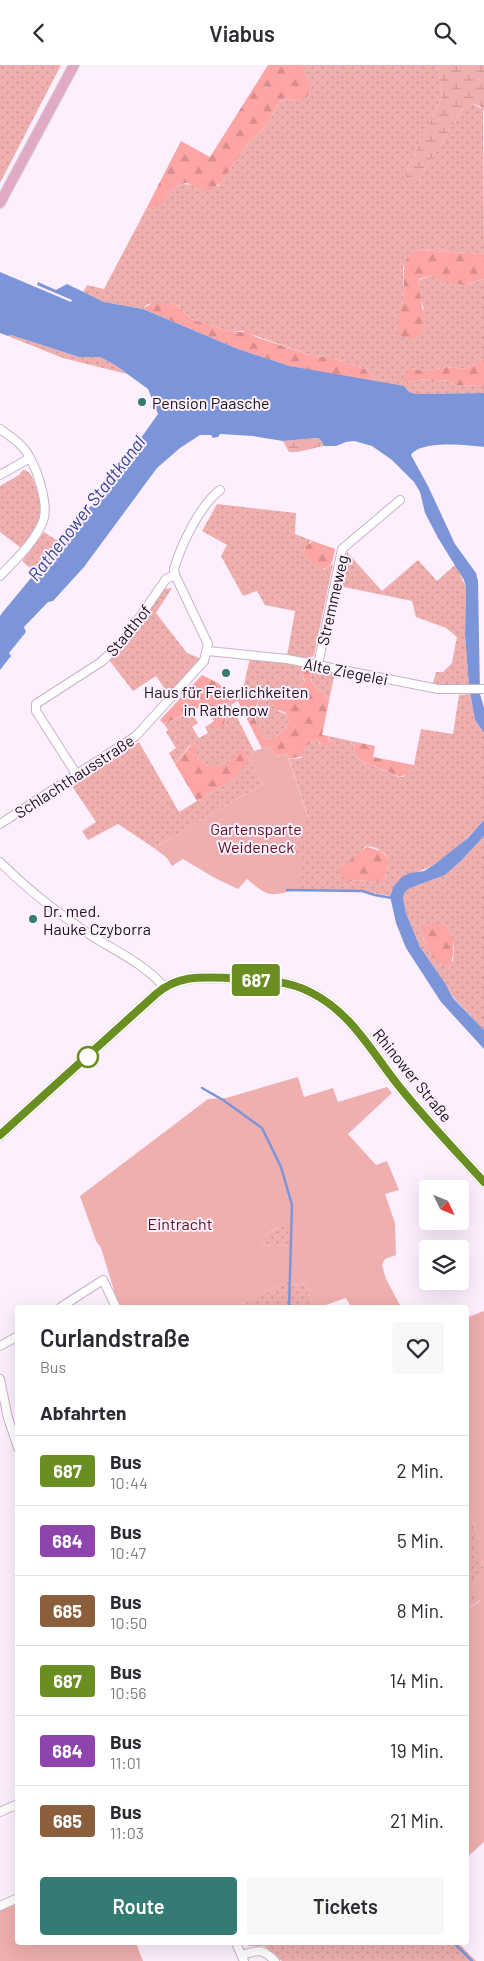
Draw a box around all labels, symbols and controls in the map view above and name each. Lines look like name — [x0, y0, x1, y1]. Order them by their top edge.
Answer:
icon: back — [25, 19, 53, 47]
icon: search — [431, 19, 459, 47]
text: Viabus — [209, 20, 275, 46]
place label: Pension Paasche — [152, 393, 270, 412]
marker: Pension Paasche — [136, 396, 148, 408]
water label: Rathenower Stadtkanal — [23, 431, 149, 585]
street label: Stremmeweg — [312, 553, 352, 647]
street label: Stadthof — [102, 600, 155, 660]
street label: Alte Ziegelei — [302, 654, 390, 688]
marker: Haus für Feierlichkeiten in Rathenow — [220, 667, 232, 679]
place label: Haus für Feierlichkeiten in Rathenow — [144, 682, 308, 719]
street label: Schlachthausstraße — [11, 730, 137, 822]
park label: Gartensparte Weideneck — [210, 819, 302, 856]
place label: Dr. med. Hauke Czyborra — [43, 901, 151, 938]
marker: Dr. med. Hauke Czyborra — [27, 913, 39, 925]
line badge: 687 — [227, 964, 285, 996]
text: 687 — [242, 969, 270, 991]
street label: Rhinower Straße — [369, 1024, 457, 1126]
unlabelled marker — [77, 1046, 99, 1068]
north arrow — [419, 1180, 469, 1230]
map controls — [419, 1180, 469, 1290]
park label: Eintracht — [148, 1214, 212, 1233]
button: layers — [419, 1240, 469, 1290]
button: heart — [392, 1322, 444, 1374]
text: Curlandstraße — [40, 1323, 190, 1352]
text: Bus — [40, 1357, 66, 1376]
text: Abfahrten — [40, 1401, 126, 1424]
text: Bus — [110, 1450, 142, 1473]
text: 2 Min. — [396, 1459, 444, 1482]
text: 687 — [53, 1460, 82, 1482]
text: 10:44 — [110, 1473, 148, 1492]
text: Bus — [110, 1520, 142, 1543]
text: 5 Min. — [397, 1529, 444, 1552]
text: 684 — [52, 1530, 83, 1552]
text: 10:47 — [110, 1543, 146, 1562]
text: Bus — [110, 1590, 142, 1613]
text: 8 Min. — [397, 1599, 444, 1622]
text: 685 — [53, 1600, 82, 1622]
text: 10:50 — [110, 1613, 147, 1632]
text: Bus — [110, 1660, 142, 1683]
text: 14 Min. — [390, 1669, 444, 1692]
text: 687 — [53, 1670, 82, 1692]
text: 10:56 — [110, 1683, 147, 1702]
text: Bus — [110, 1730, 142, 1753]
text: 19 Min. — [390, 1739, 444, 1762]
text: 684 — [52, 1740, 83, 1762]
text: 11:01 — [110, 1753, 141, 1772]
text: Bus — [110, 1800, 142, 1823]
text: 21 Min. — [390, 1809, 444, 1832]
text: 685 — [53, 1810, 82, 1832]
text: 11:03 — [110, 1823, 144, 1842]
button: Route — [40, 1877, 237, 1935]
button: Tickets — [247, 1877, 444, 1935]

